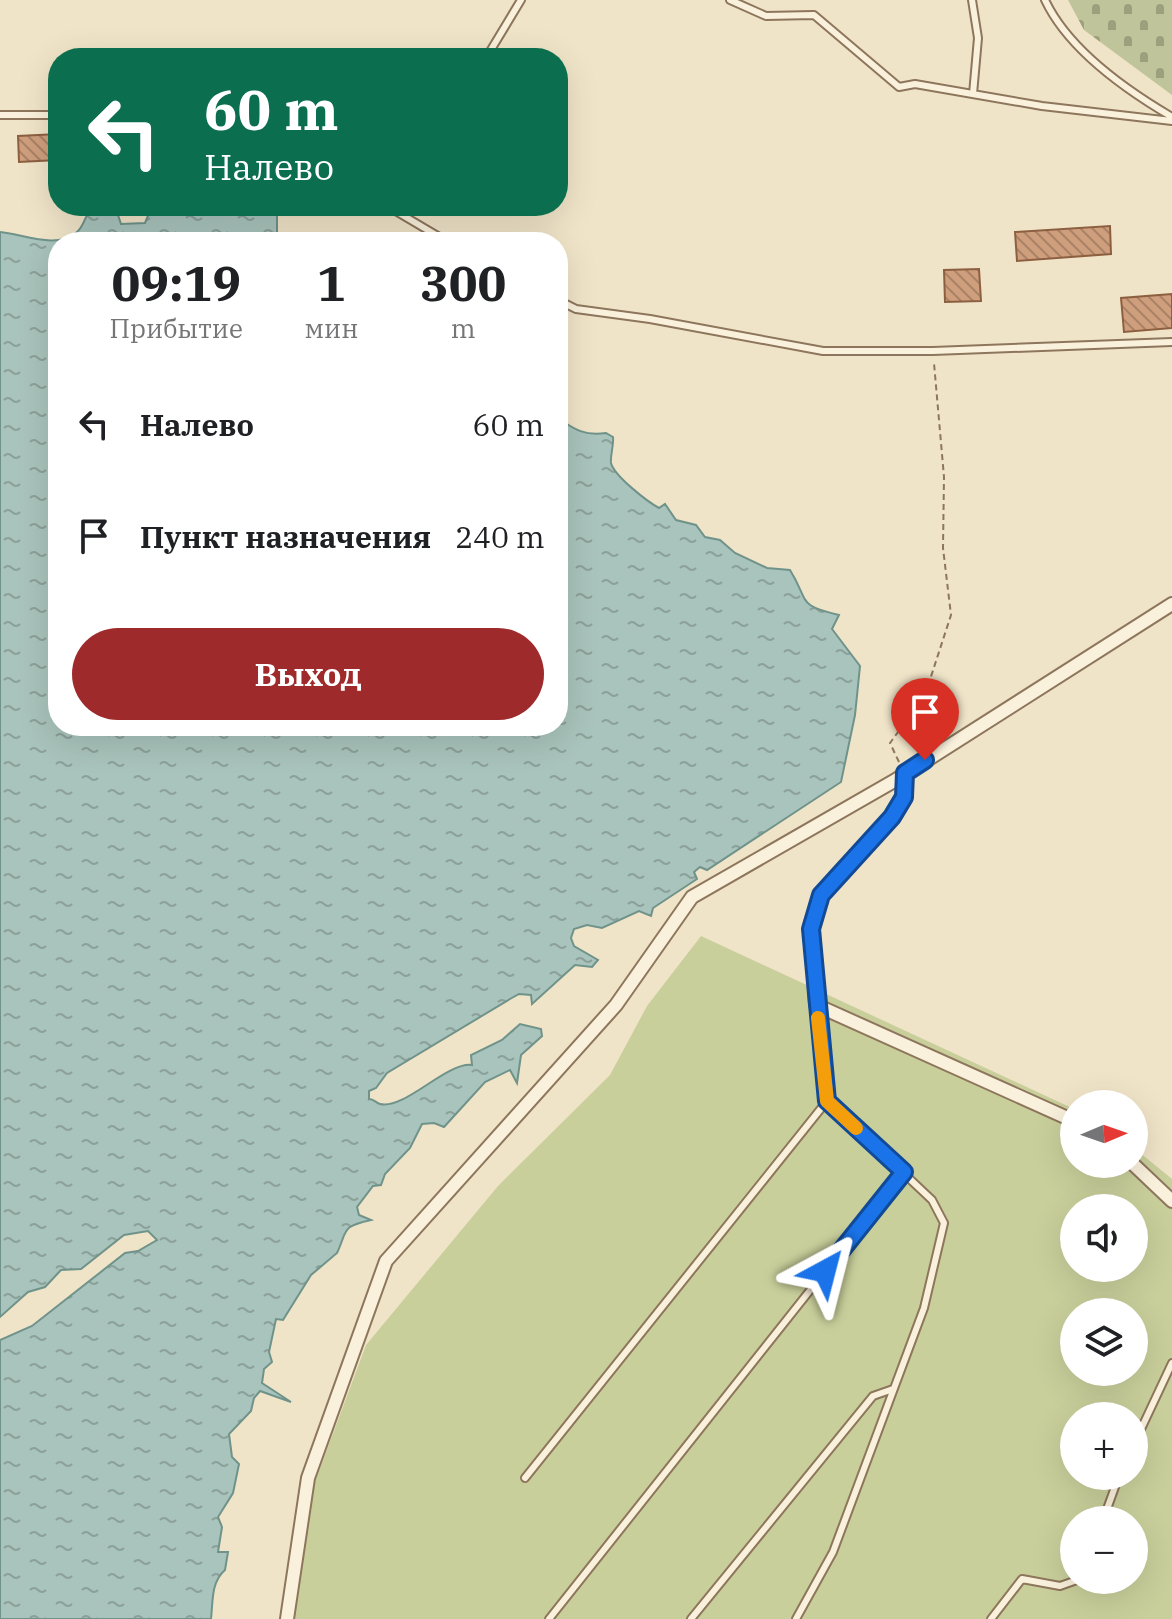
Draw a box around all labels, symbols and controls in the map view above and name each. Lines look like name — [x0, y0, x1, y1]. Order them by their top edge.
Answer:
text: 60 m — [204, 73, 339, 145]
icon: left — [72, 80, 176, 184]
text: Налево — [204, 143, 334, 190]
text: 09:19 — [111, 252, 241, 314]
text: 1 — [317, 252, 346, 314]
text: 300 — [420, 252, 506, 314]
text: Прибытие — [110, 311, 243, 345]
text: мин — [305, 311, 358, 345]
text: m — [451, 311, 476, 345]
icon: left — [72, 402, 116, 446]
text: Налево — [140, 405, 254, 444]
text: 60 m — [472, 405, 544, 444]
icon: arrive — [72, 514, 116, 558]
text: Пункт назначения — [140, 517, 431, 556]
text: 240 m — [455, 517, 545, 556]
button: Выход — [72, 628, 544, 720]
pin — [891, 678, 959, 760]
icon: arrive — [903, 690, 947, 734]
north arrow — [1060, 1090, 1148, 1178]
map controls — [1060, 1090, 1148, 1594]
button: sound — [1060, 1194, 1148, 1282]
position arrow — [783, 1229, 867, 1313]
button: layers — [1060, 1298, 1148, 1386]
button: + — [1060, 1402, 1148, 1490]
button: − — [1060, 1506, 1148, 1594]

